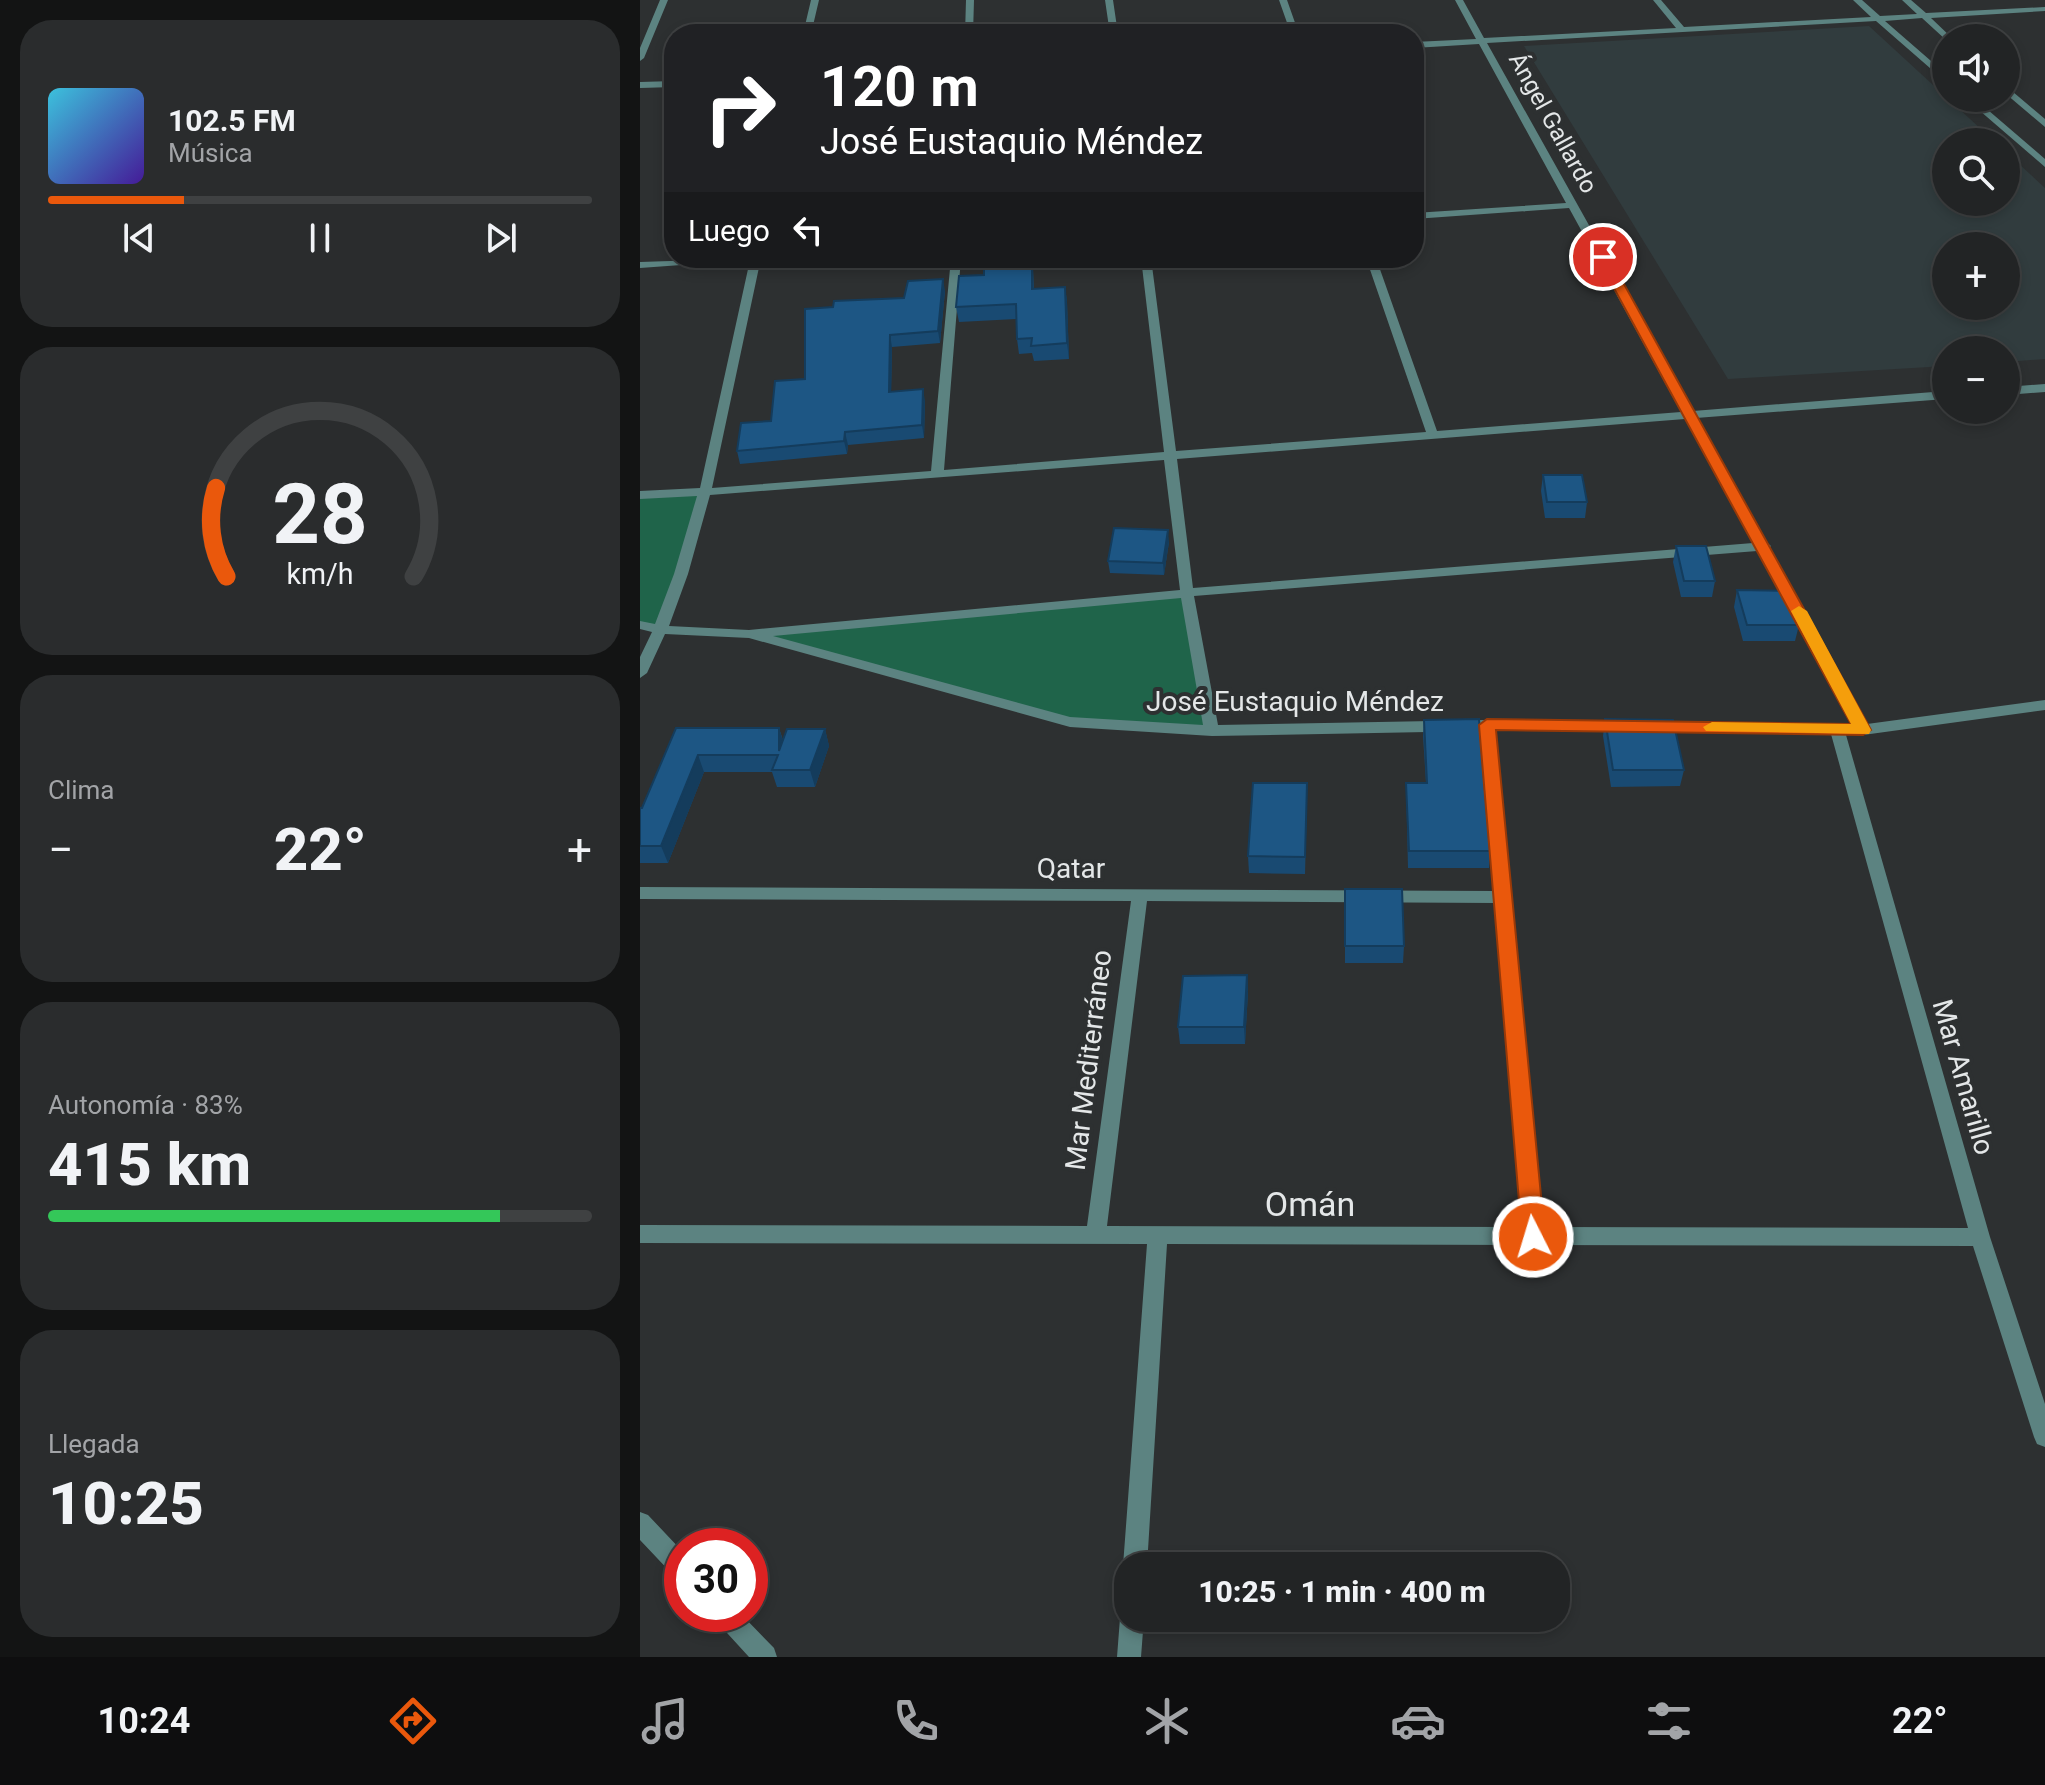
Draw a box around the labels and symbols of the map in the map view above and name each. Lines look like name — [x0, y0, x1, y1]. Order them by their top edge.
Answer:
street label: Ángel Gallardo — [1503, 48, 1603, 198]
pin — [1569, 223, 1637, 291]
street label: José Eustaquio Méndez — [1146, 685, 1444, 718]
street label: Qatar — [1037, 852, 1106, 885]
street label: Mar Mediterráneo — [1059, 948, 1118, 1172]
street label: Mar Amarillo — [1926, 996, 2001, 1159]
street label: Omán — [1265, 1184, 1355, 1224]
position arrow — [1491, 1195, 1575, 1279]
speed limit sign: 30 — [664, 1528, 768, 1632]

